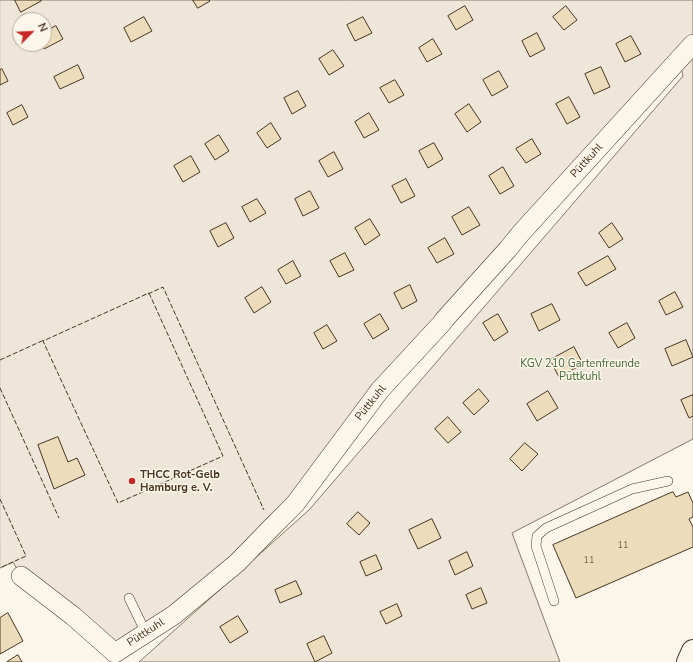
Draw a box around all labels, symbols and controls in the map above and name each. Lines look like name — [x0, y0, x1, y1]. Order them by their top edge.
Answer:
north arrow — [12, 12, 52, 52]
text: N — [34, 21, 51, 34]
street label: Püttkuhl — [568, 141, 606, 181]
park label: KGV 210 Gartenfreunde Püttkuhl — [520, 357, 640, 383]
street label: Püttkuhl — [353, 383, 389, 423]
place label: THCC Rot-Gelb Hamburg e. V. — [140, 468, 220, 494]
marker: THCC Rot-Gelb Hamburg e. V. — [127, 476, 137, 486]
house number: 11 — [618, 541, 628, 551]
house number: 11 — [584, 556, 594, 566]
street label: Püttkuhl — [125, 616, 167, 650]

